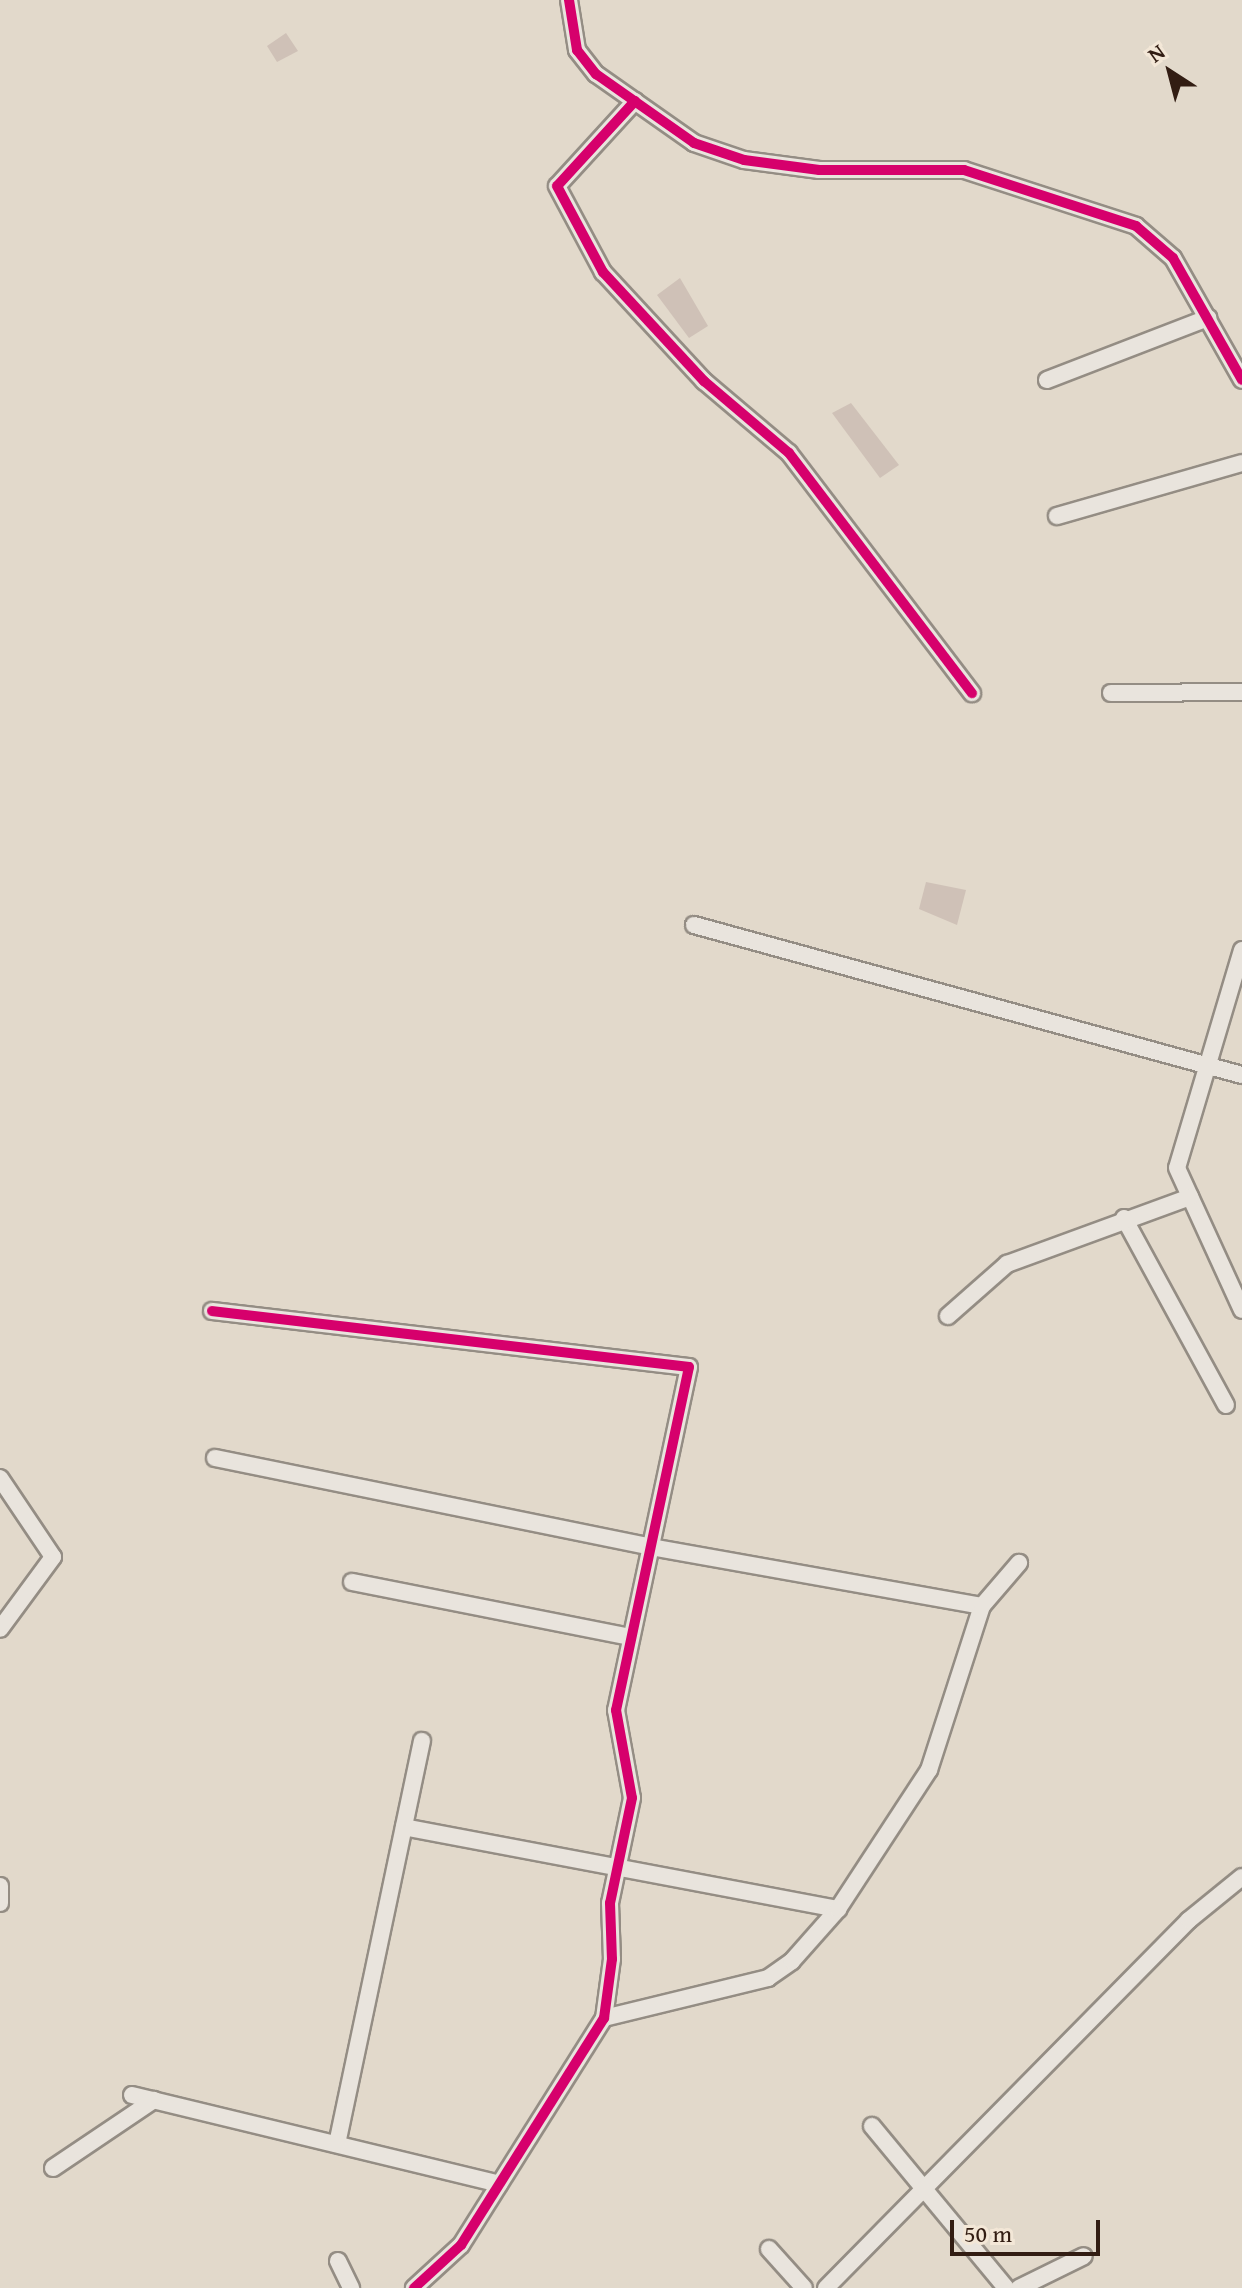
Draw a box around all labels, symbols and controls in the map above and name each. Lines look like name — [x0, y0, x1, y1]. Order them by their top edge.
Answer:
north arrow — [1130, 32, 1210, 112]
text: N — [1141, 35, 1171, 70]
scale bar — [954, 2204, 1104, 2254]
text: 50 m — [964, 2216, 1012, 2251]

